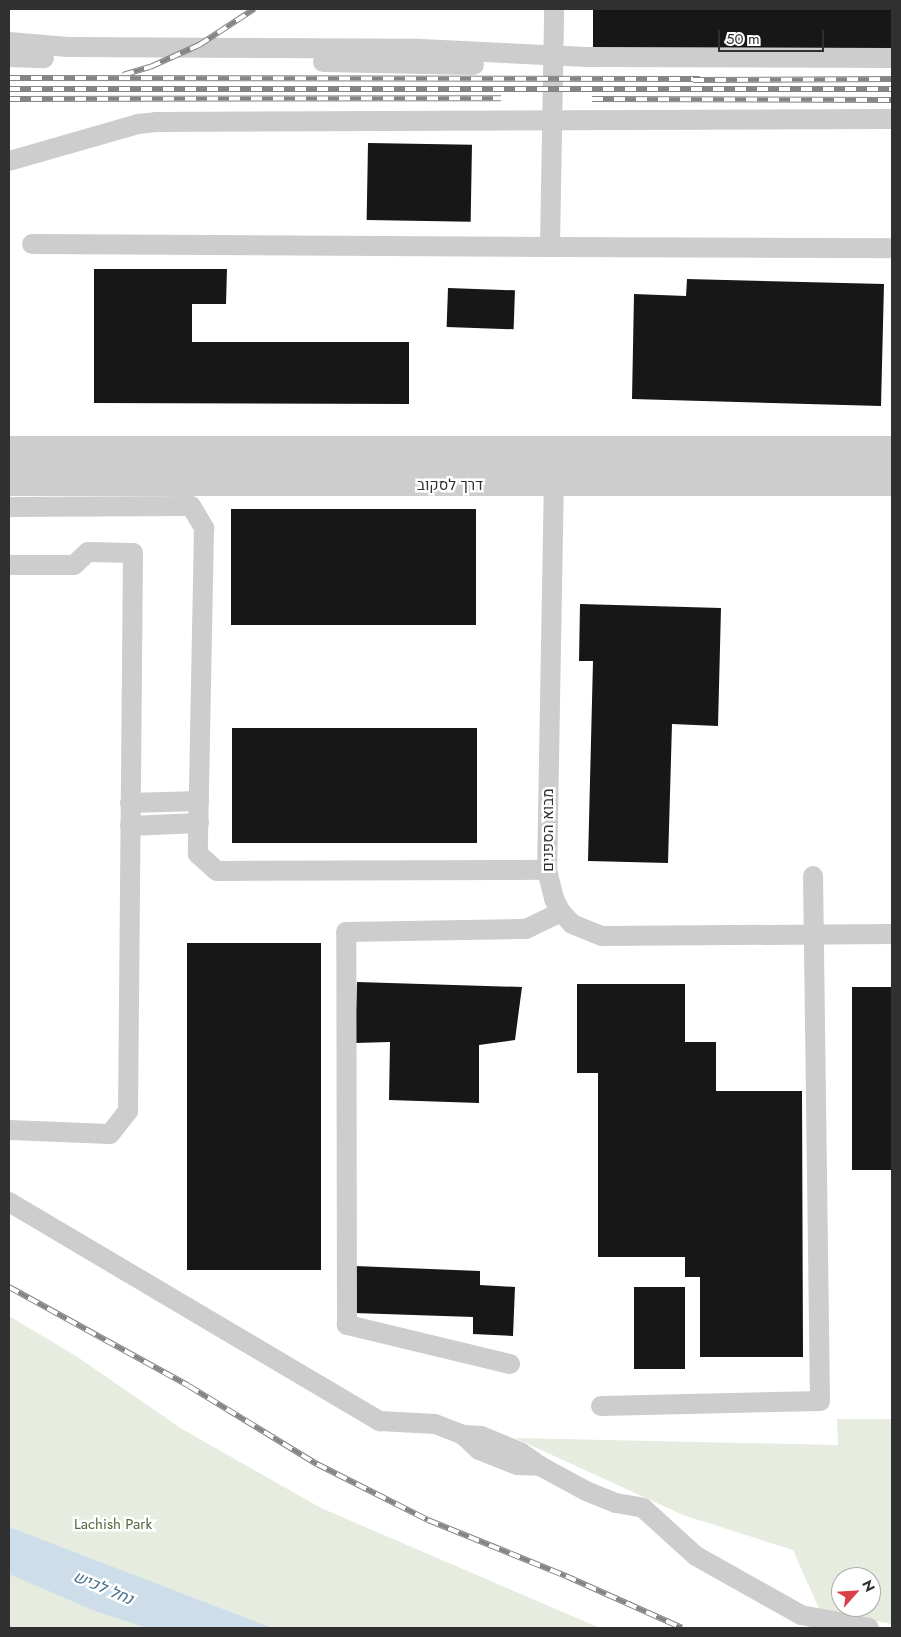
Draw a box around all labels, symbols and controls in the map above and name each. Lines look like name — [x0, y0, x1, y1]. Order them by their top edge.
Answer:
scale bar — [721, 20, 827, 52]
text: 50 m — [726, 28, 760, 50]
street label: דרך לסקוב — [417, 477, 483, 495]
street label: מבוא הספנים — [540, 788, 558, 872]
park label: Lachish Park — [74, 1516, 152, 1534]
water label: נחל לכיש — [70, 1567, 136, 1609]
north arrow — [831, 1567, 881, 1617]
text: N — [857, 1576, 880, 1595]

